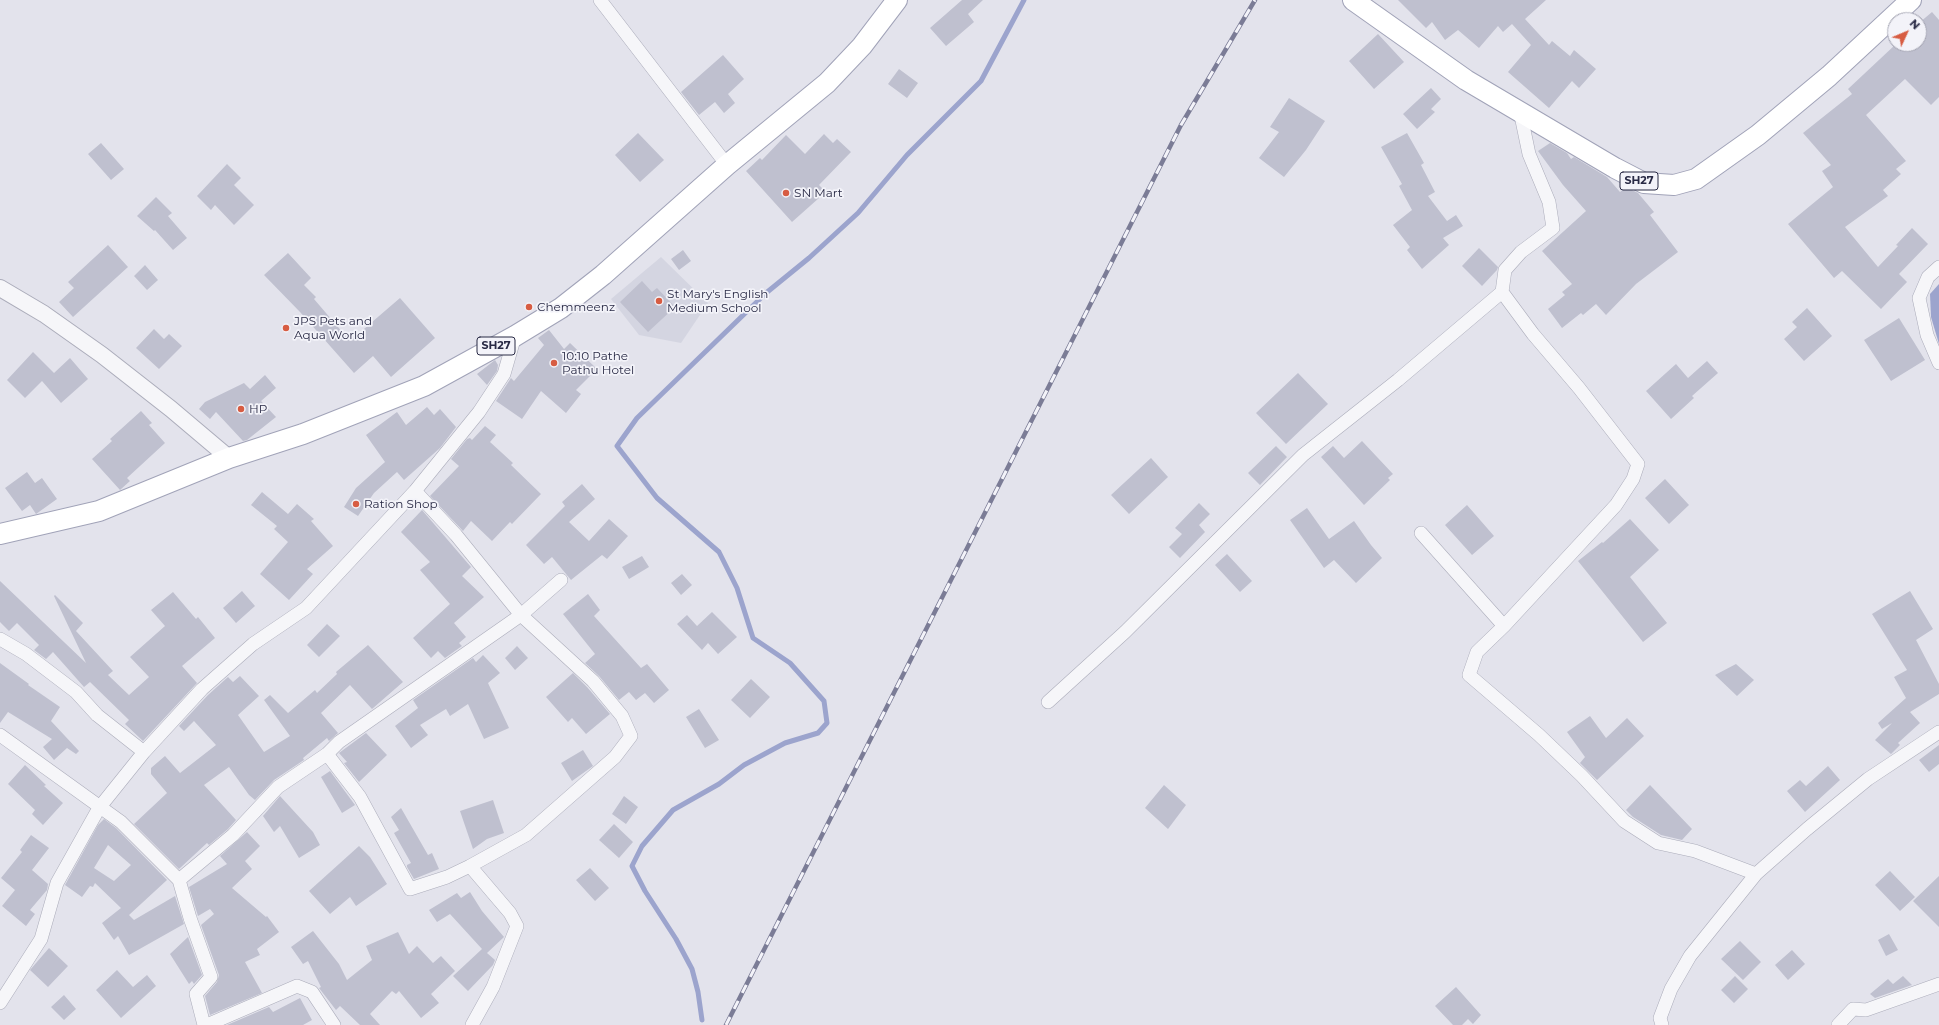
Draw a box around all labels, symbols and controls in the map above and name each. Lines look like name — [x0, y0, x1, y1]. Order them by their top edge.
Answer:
north arrow — [1887, 12, 1927, 52]
text: N — [1907, 16, 1923, 32]
road number: SH27 — [1620, 172, 1658, 190]
place label: SN Mart — [794, 186, 843, 200]
marker: SN Mart — [781, 188, 791, 198]
place label: St Mary's English Medium School — [667, 287, 768, 315]
marker: St Mary's English Medium School — [654, 296, 664, 306]
place label: Chemmeenz — [537, 300, 615, 314]
marker: Chemmeenz — [524, 302, 534, 312]
place label: JPS Pets and Aqua World — [294, 314, 372, 342]
marker: JPS Pets and Aqua World — [281, 323, 291, 333]
road number: SH27 — [477, 337, 515, 355]
place label: 10:10 Pathe Pathu Hotel — [562, 349, 634, 377]
marker: 10:10 Pathe Pathu Hotel — [549, 358, 559, 368]
place label: HP — [249, 402, 267, 416]
marker: HP — [236, 404, 246, 414]
place label: Ration Shop — [364, 497, 438, 511]
marker: Ration Shop — [351, 499, 361, 509]

